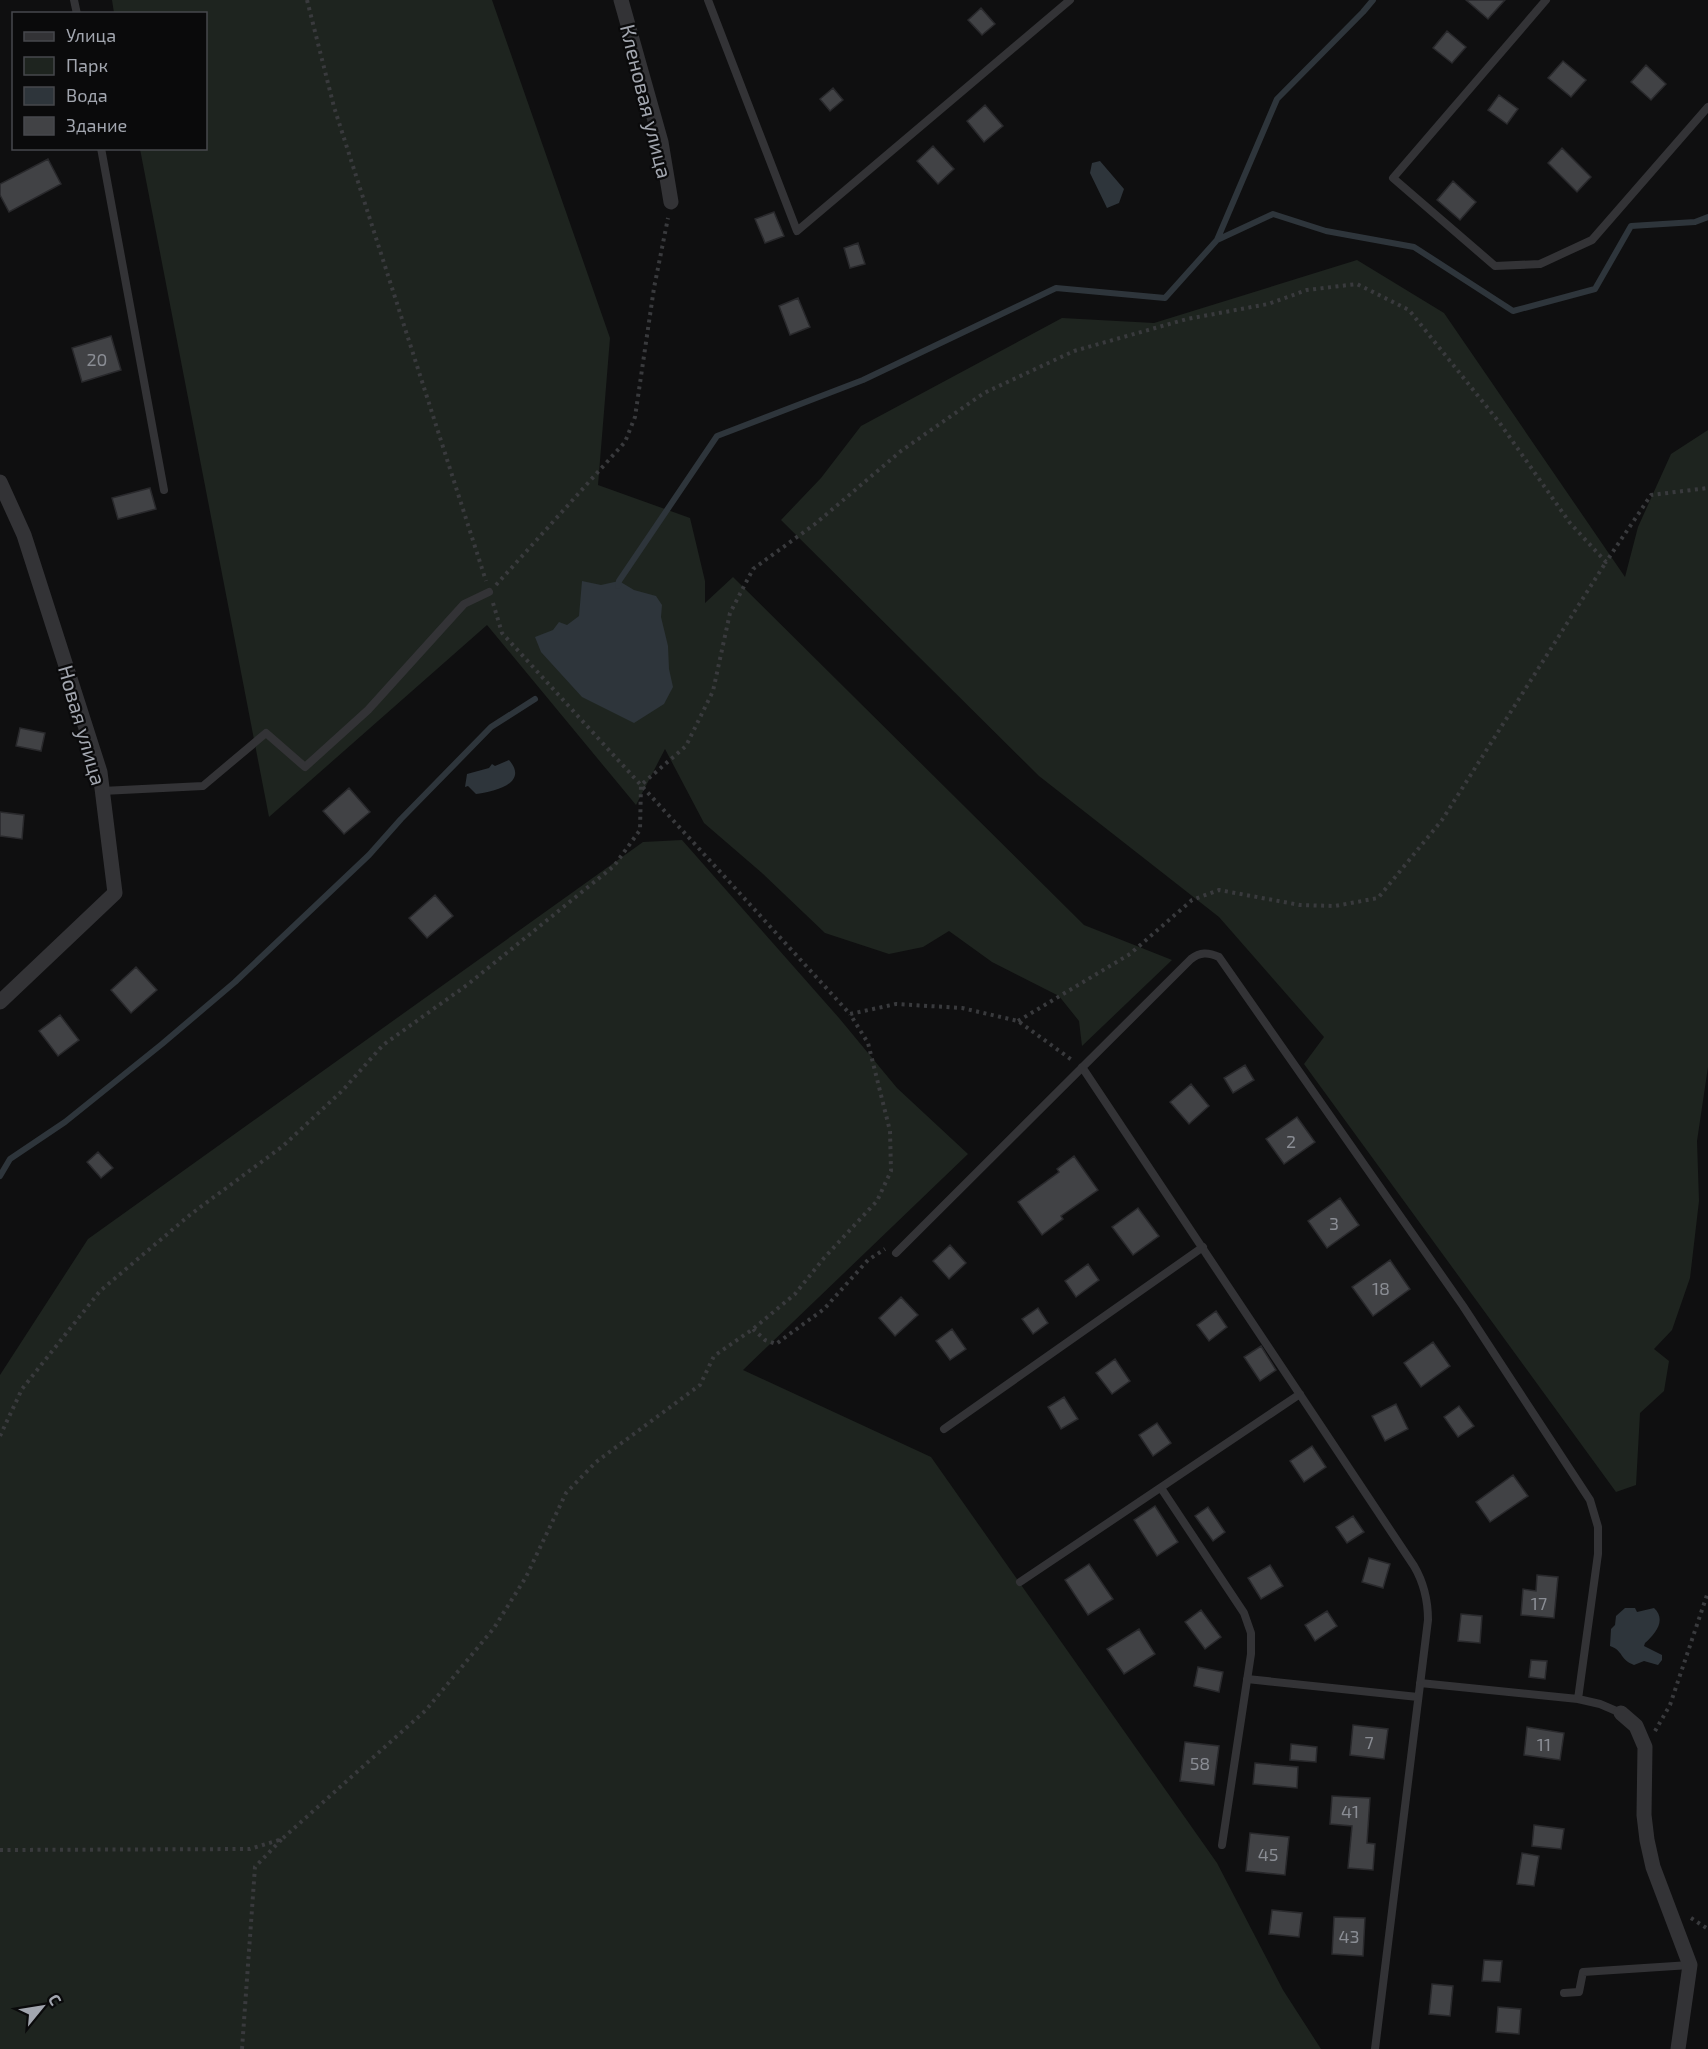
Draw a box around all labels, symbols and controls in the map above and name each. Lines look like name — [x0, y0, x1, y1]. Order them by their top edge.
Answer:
legend — [12, 12, 207, 150]
street label: Кленовая улица — [615, 21, 678, 181]
text: Улица — [66, 24, 116, 46]
text: Парк — [66, 54, 108, 76]
text: Вода — [66, 84, 108, 106]
text: Здание — [66, 114, 127, 136]
house number: 20 — [87, 348, 107, 370]
street label: Новая улица — [53, 662, 112, 788]
house number: 2 — [1286, 1130, 1296, 1152]
house number: 3 — [1329, 1212, 1339, 1234]
house number: 18 — [1372, 1277, 1390, 1299]
house number: 17 — [1531, 1592, 1547, 1614]
house number: 7 — [1364, 1731, 1374, 1753]
house number: 11 — [1537, 1733, 1551, 1755]
house number: 58 — [1190, 1752, 1210, 1774]
house number: 41 — [1341, 1800, 1359, 1822]
house number: 45 — [1258, 1843, 1278, 1865]
house number: 43 — [1338, 1925, 1360, 1947]
north arrow — [12, 1977, 72, 2037]
text: С — [45, 1990, 66, 2008]

